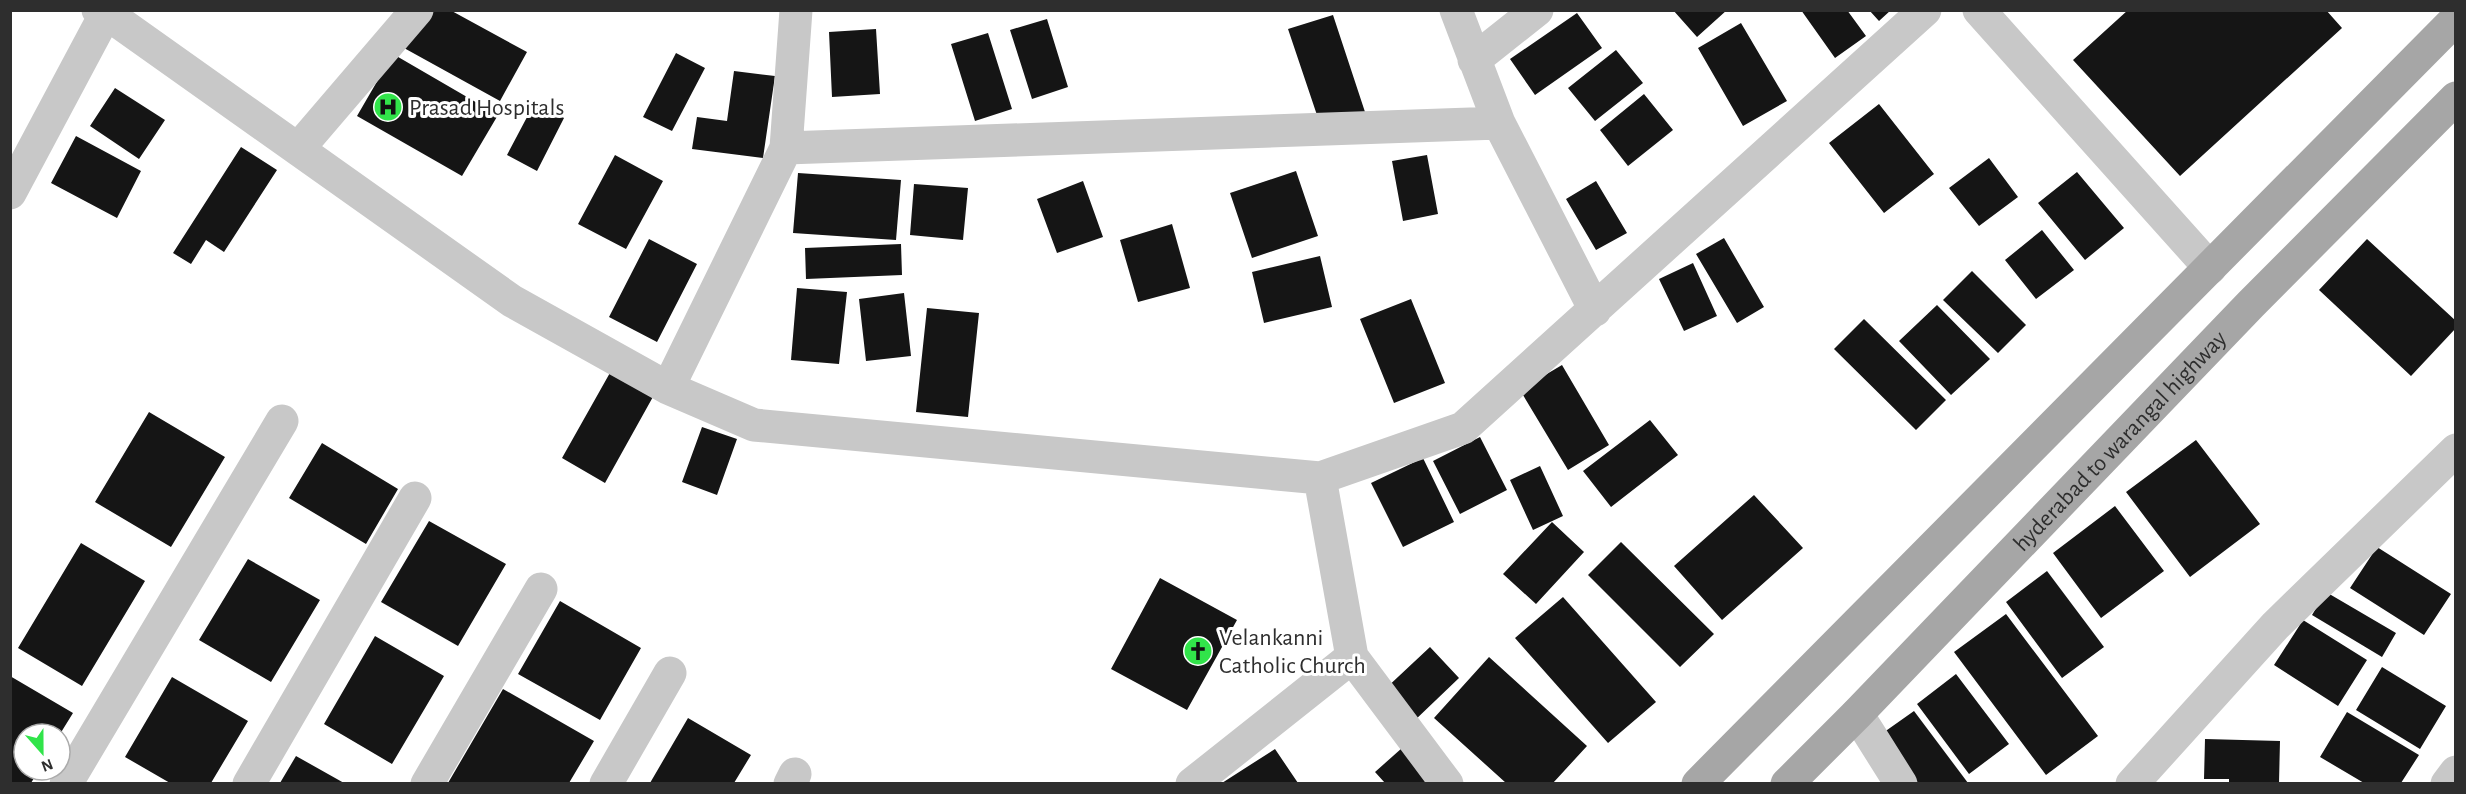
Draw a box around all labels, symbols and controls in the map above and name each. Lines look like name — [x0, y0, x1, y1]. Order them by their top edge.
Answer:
hospital icon: Prasad Hospitals — [372, 91, 404, 123]
place label: Prasad Hospitals — [409, 96, 564, 120]
street label: hyderabad to warangal highway — [2009, 327, 2231, 556]
place label: Velankanni Catholic Church — [1219, 626, 1366, 678]
church icon: Velankanni Catholic Church — [1182, 635, 1214, 667]
north arrow — [12, 722, 72, 782]
text: N — [39, 756, 55, 775]

